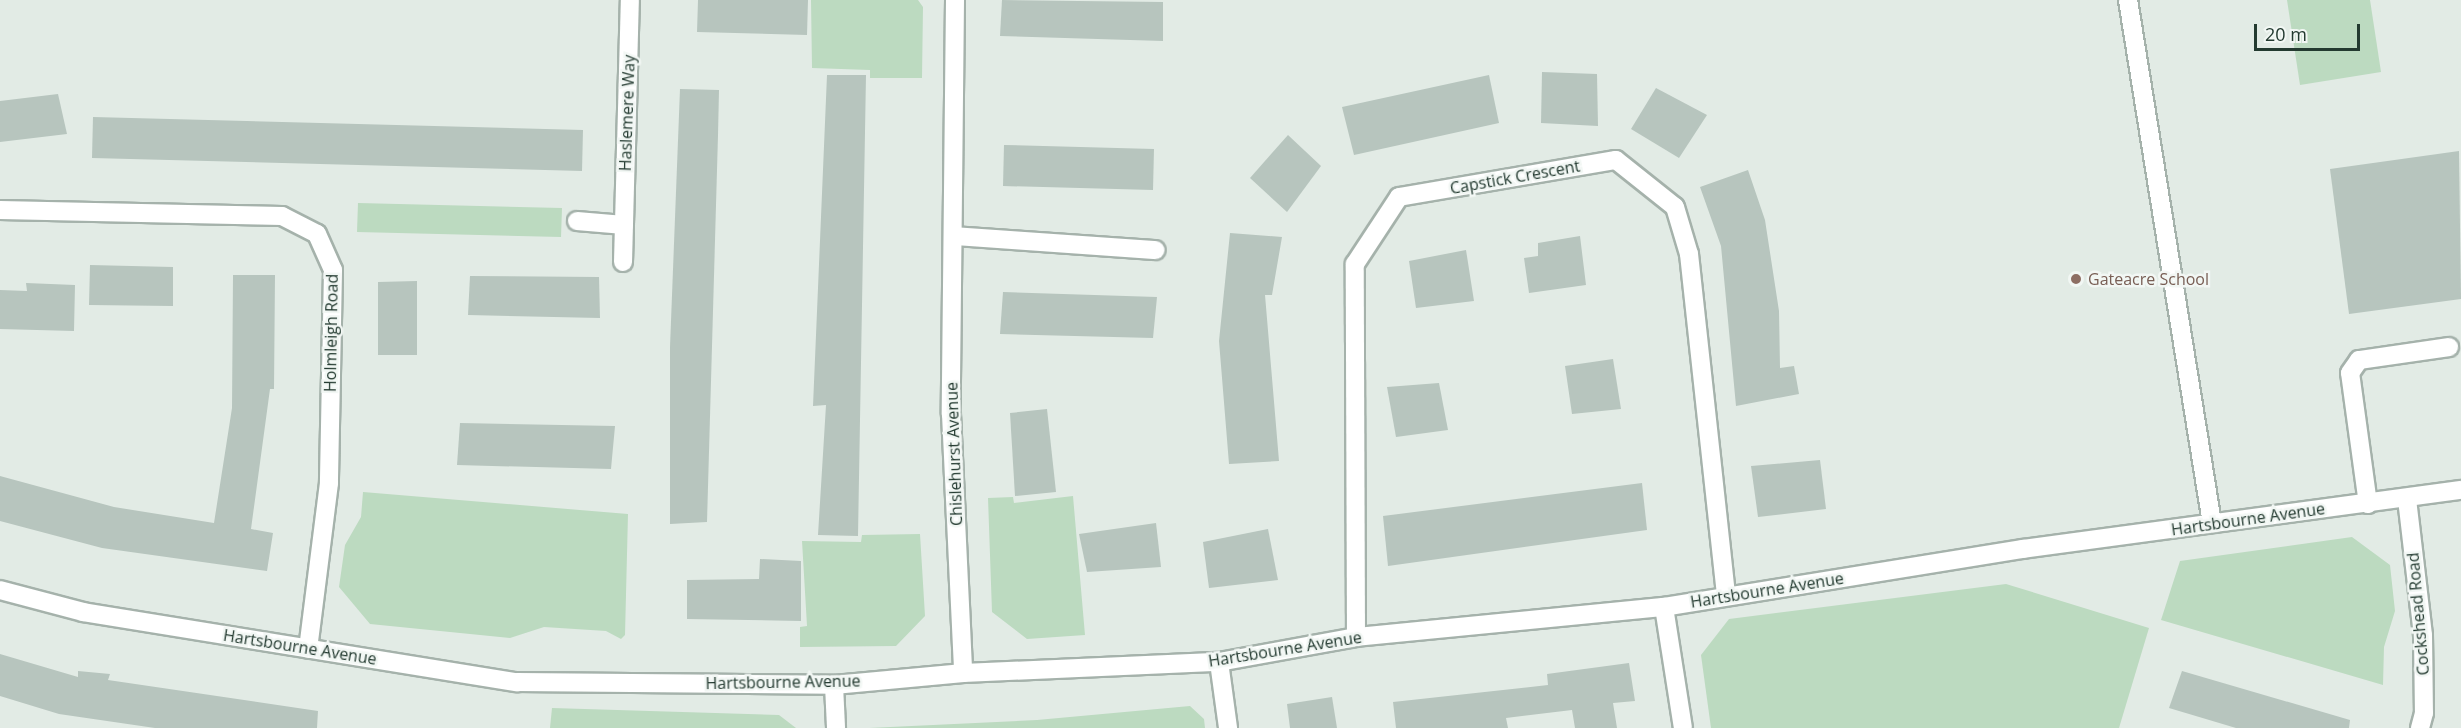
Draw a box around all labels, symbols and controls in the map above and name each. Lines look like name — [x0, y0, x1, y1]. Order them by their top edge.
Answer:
scale bar — [2257, 12, 2364, 50]
text: 20 m — [2265, 22, 2307, 46]
street label: Haslemere Way — [615, 54, 639, 172]
street label: Capstick Crescent — [1448, 156, 1582, 198]
place label: Gateacre School — [2088, 269, 2209, 289]
marker: Gateacre School — [2069, 272, 2083, 286]
street label: Holmleigh Road — [320, 274, 342, 392]
street label: Chislehurst Avenue — [942, 382, 966, 526]
street label: Hartsbourne Avenue — [2170, 499, 2326, 539]
street label: Cockshead Road — [2403, 552, 2433, 676]
street label: Hartsbourne Avenue — [1689, 568, 1845, 612]
street label: Hartsbourne Avenue — [222, 625, 378, 669]
street label: Hartsbourne Avenue — [1207, 627, 1363, 671]
street label: Hartsbourne Avenue — [705, 671, 861, 693]

